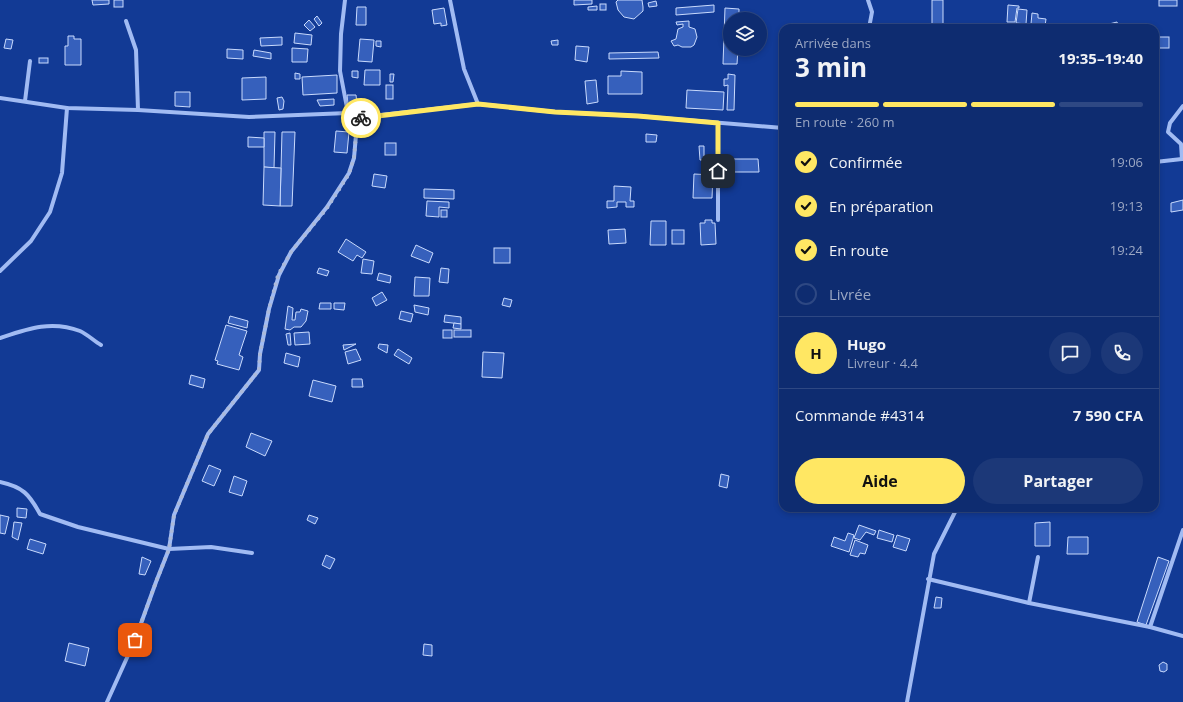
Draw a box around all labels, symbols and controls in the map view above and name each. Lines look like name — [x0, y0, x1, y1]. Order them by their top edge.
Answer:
map controls — [723, 12, 767, 56]
button: layers — [723, 12, 767, 56]
text: Arrivée dans — [795, 34, 871, 52]
text: 19:35–19:40 — [1058, 48, 1143, 68]
text: 3 min — [795, 49, 867, 85]
courier — [341, 98, 381, 138]
icon: bike — [350, 107, 372, 129]
text: En route · 260 m — [795, 113, 895, 131]
icon: check — [795, 151, 817, 173]
text: Confirmée — [829, 152, 902, 172]
text: 19:06 — [1110, 153, 1143, 171]
pin — [701, 154, 735, 188]
icon: home — [707, 160, 729, 182]
icon: check — [795, 195, 817, 217]
text: En préparation — [829, 196, 934, 216]
text: 19:13 — [1110, 197, 1143, 215]
icon: check — [795, 239, 817, 261]
text: En route — [829, 240, 889, 260]
text: 19:24 — [1110, 241, 1143, 259]
text: Livrée — [829, 284, 871, 304]
button: chat — [1049, 332, 1091, 374]
button: phone — [1101, 332, 1143, 374]
text: Hugo — [847, 334, 886, 354]
text: H — [810, 343, 822, 363]
text: Livreur · 4.4 — [847, 354, 918, 372]
text: Commande #4314 — [795, 405, 924, 425]
text: 7 590 CFA — [1073, 405, 1143, 425]
button: Aide — [795, 458, 965, 504]
button: Partager — [973, 458, 1143, 504]
pin — [118, 623, 152, 657]
icon: bag — [124, 629, 146, 651]

